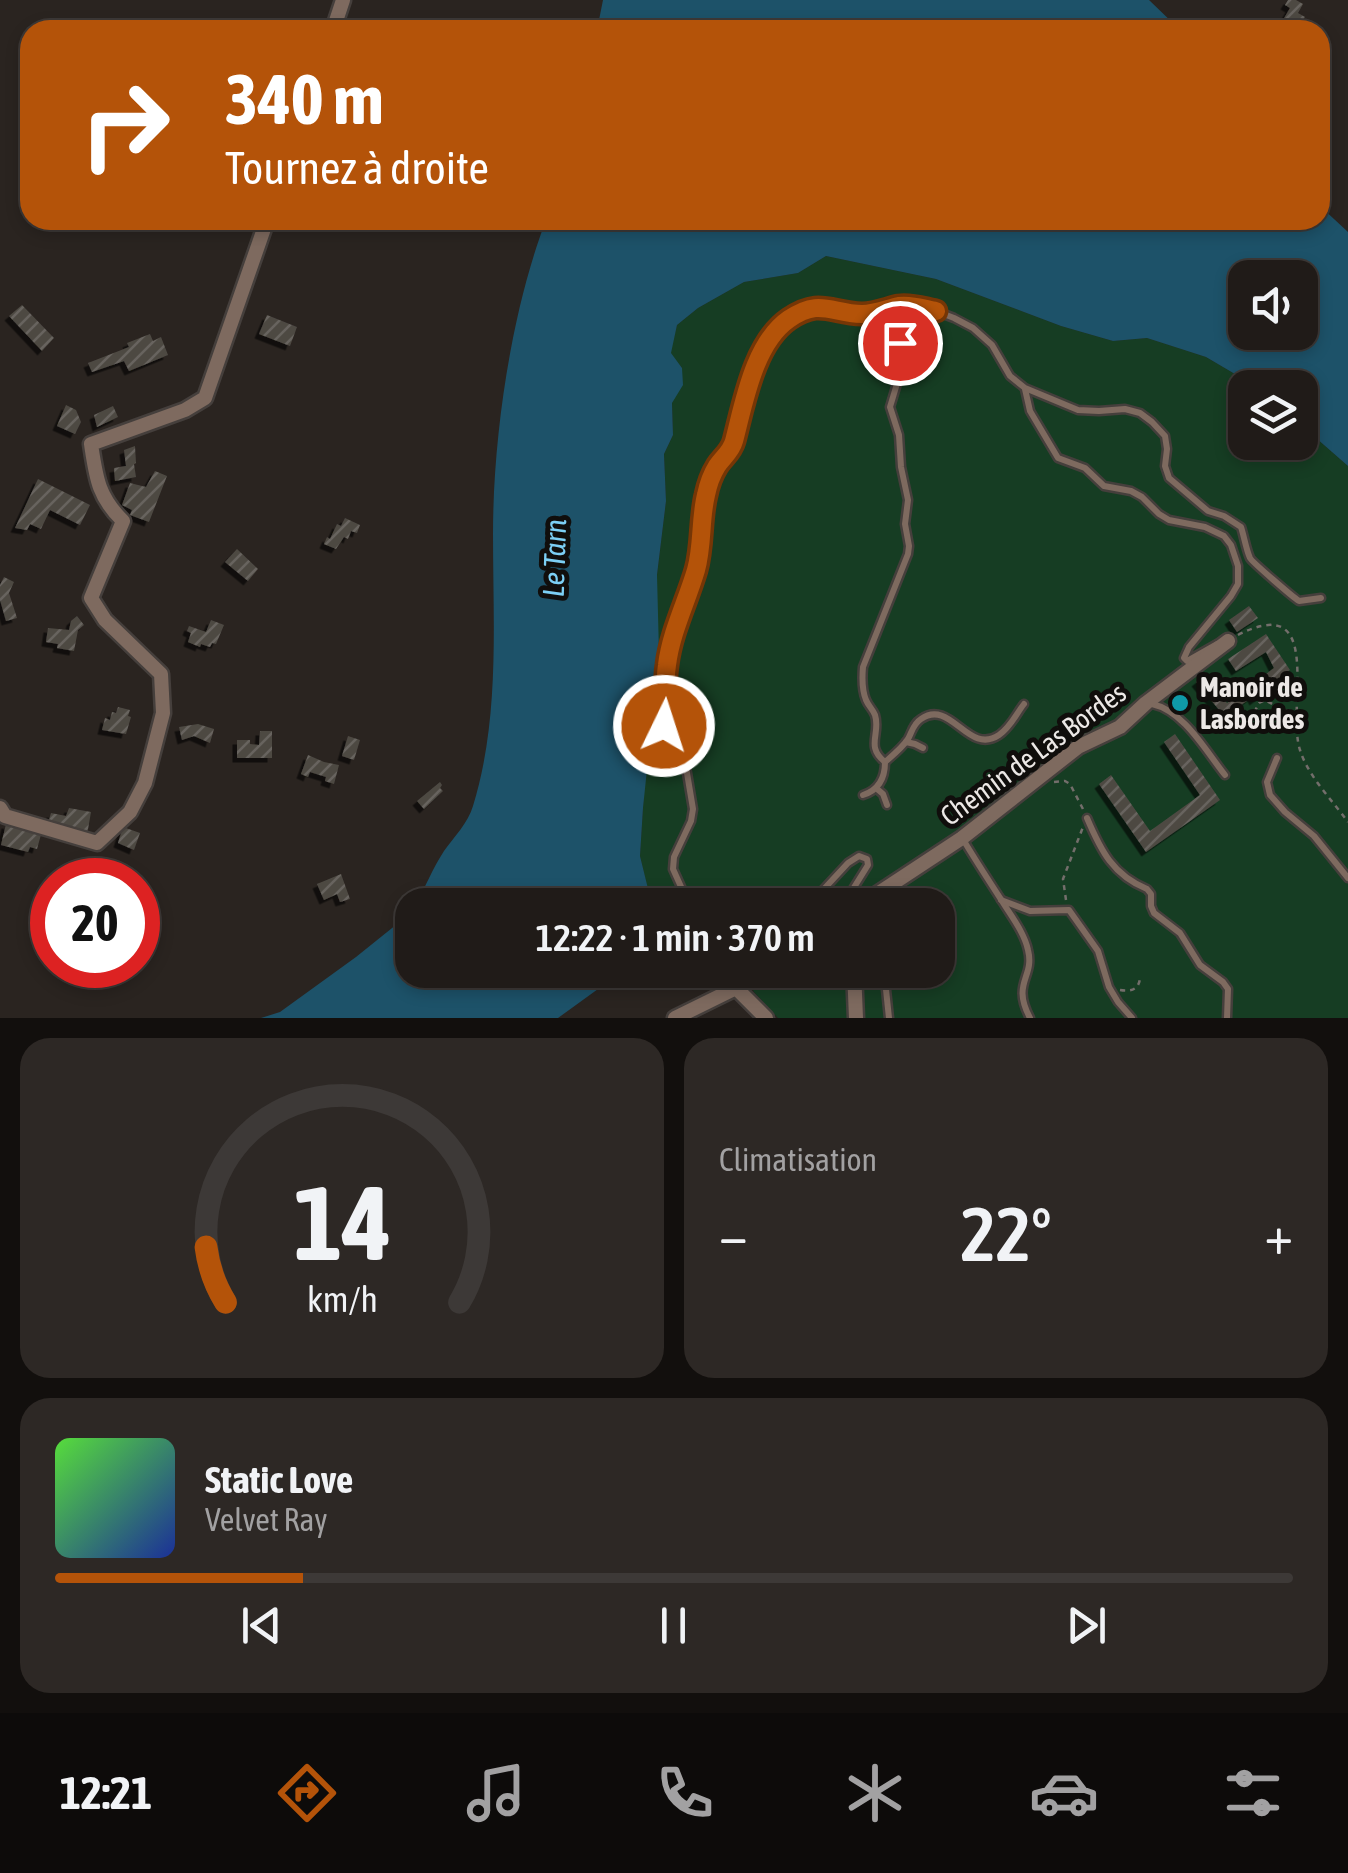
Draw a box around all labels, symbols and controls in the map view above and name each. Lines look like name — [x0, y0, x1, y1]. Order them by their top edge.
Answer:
text: 340 m — [225, 59, 384, 139]
icon: right — [60, 60, 190, 190]
text: Tournez à droite — [225, 142, 489, 194]
map controls — [1228, 260, 1318, 460]
button: sound — [1228, 260, 1318, 350]
pin — [858, 301, 943, 386]
icon: arrive — [873, 316, 928, 371]
button: layers — [1228, 370, 1318, 460]
water label: Le Tarn — [536, 518, 572, 598]
place label: Manoir de Lasbordes — [1200, 671, 1304, 735]
position arrow — [612, 674, 716, 778]
street label: Chemin de Las Bordes — [934, 676, 1132, 832]
marker: Manoir de Lasbordes — [1169, 692, 1191, 714]
speed limit sign: 20 — [30, 858, 160, 988]
text: 12:22 · 1 min · 370 m — [535, 916, 815, 959]
text: Climatisation — [719, 1141, 877, 1178]
text: 14 — [293, 1163, 391, 1282]
text: 22° — [960, 1191, 1052, 1277]
text: − — [719, 1203, 748, 1266]
text: + — [1264, 1203, 1293, 1266]
text: km/h — [307, 1279, 377, 1320]
text: Static Love — [205, 1458, 353, 1501]
text: Velvet Ray — [205, 1501, 327, 1538]
icon: previous — [234, 1598, 289, 1653]
icon: pause — [646, 1598, 701, 1653]
icon: next — [1059, 1598, 1114, 1653]
icon: directions — [272, 1758, 342, 1828]
icon: music — [461, 1758, 531, 1828]
icon: phone — [650, 1758, 720, 1828]
icon: climate — [840, 1758, 910, 1828]
icon: car — [1029, 1758, 1099, 1828]
icon: filters — [1218, 1758, 1288, 1828]
text: 12:21 — [60, 1767, 152, 1819]

